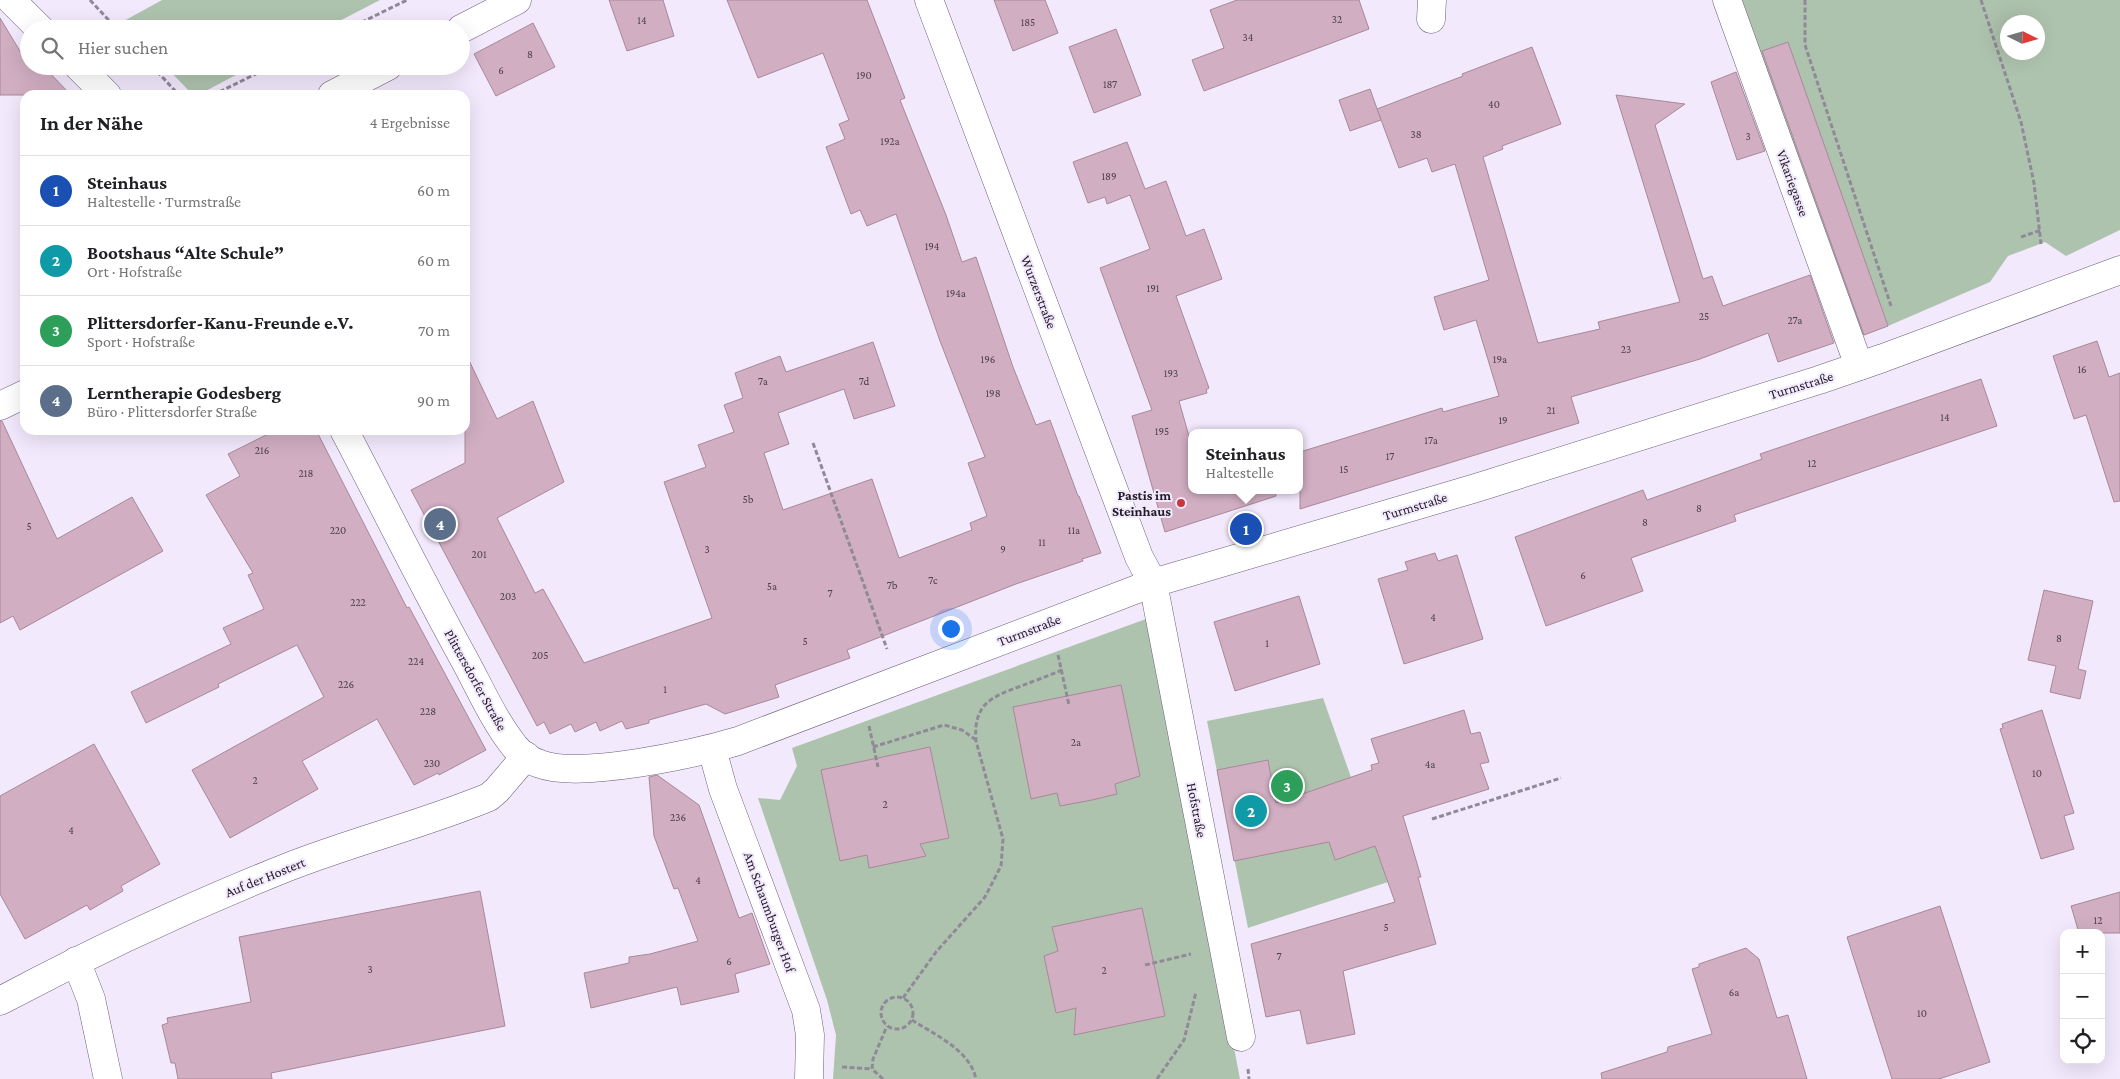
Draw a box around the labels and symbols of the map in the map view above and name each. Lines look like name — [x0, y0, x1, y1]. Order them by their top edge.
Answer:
house number: 32 — [1332, 13, 1342, 25]
house number: 14 — [637, 14, 647, 26]
north arrow — [2000, 15, 2045, 60]
house number: 185 — [1021, 16, 1035, 28]
house number: 34 — [1243, 31, 1254, 43]
house number: 8 — [527, 48, 533, 60]
house number: 6 — [498, 64, 504, 76]
house number: 190 — [856, 69, 872, 81]
house number: 187 — [1103, 78, 1117, 90]
house number: 40 — [1488, 98, 1500, 110]
house number: 38 — [1410, 128, 1422, 140]
house number: 3 — [1745, 130, 1751, 142]
house number: 192a — [880, 135, 900, 147]
street label: Vikariegasse — [1774, 148, 1812, 218]
house number: 189 — [1101, 170, 1117, 182]
house number: 194 — [925, 240, 940, 252]
street label: Wurzerstraße — [1018, 253, 1060, 331]
house number: 191 — [1147, 282, 1160, 294]
house number: 194a — [946, 287, 966, 299]
house number: 25 — [1699, 310, 1709, 322]
house number: 27a — [1788, 314, 1802, 326]
house number: 23 — [1621, 343, 1631, 355]
house number: 196 — [981, 353, 995, 365]
house number: 19a — [1493, 353, 1507, 365]
house number: 16 — [2077, 363, 2087, 375]
house number: 193 — [1164, 367, 1178, 379]
street label: Turmstraße — [1767, 368, 1835, 402]
house number: 7a — [758, 375, 768, 387]
house number: 7d — [859, 375, 870, 387]
house number: 198 — [985, 387, 1001, 399]
house number: 21 — [1547, 404, 1556, 416]
house number: 14 — [1940, 411, 1950, 423]
house number: 19 — [1498, 414, 1508, 426]
house number: 195 — [1155, 425, 1169, 437]
house number: 17a — [1424, 434, 1438, 446]
house number: 216 — [255, 444, 269, 456]
house number: 17 — [1386, 450, 1394, 462]
house number: 12 — [1808, 457, 1816, 469]
house number: 15 — [1340, 463, 1348, 475]
house number: 218 — [299, 467, 313, 479]
place label: Pastis im Steinhaus — [1112, 487, 1171, 519]
street label: Turmstraße — [1381, 489, 1449, 523]
house number: 5b — [743, 493, 754, 505]
marker: Pastis im Steinhaus — [1175, 497, 1187, 509]
house number: 8 — [1696, 502, 1702, 514]
pin: 4 — [424, 505, 456, 543]
pin: 1 — [1230, 510, 1262, 548]
house number: 8 — [1642, 516, 1648, 528]
house number: 5 — [26, 520, 32, 532]
house number: 220 — [330, 524, 346, 536]
house number: 11a — [1068, 524, 1080, 536]
house number: 11 — [1038, 536, 1046, 548]
house number: 3 — [704, 543, 710, 555]
house number: 9 — [1000, 543, 1006, 555]
house number: 201 — [471, 548, 487, 560]
house number: 6 — [1580, 569, 1586, 581]
house number: 7c — [928, 574, 938, 586]
house number: 7b — [887, 579, 898, 591]
house number: 5a — [767, 580, 777, 592]
house number: 7 — [827, 587, 833, 599]
house number: 203 — [500, 590, 516, 602]
house number: 222 — [350, 596, 366, 608]
street label: Turmstraße — [995, 611, 1063, 649]
house number: 4 — [1430, 611, 1436, 623]
your location — [938, 616, 964, 642]
street label: Plittersdorfer Straße — [441, 626, 511, 734]
house number: 8 — [2056, 632, 2062, 644]
house number: 5 — [802, 635, 808, 647]
house number: 1 — [1265, 637, 1269, 649]
house number: 205 — [532, 649, 548, 661]
house number: 224 — [408, 655, 424, 667]
house number: 226 — [338, 678, 354, 690]
house number: 1 — [663, 683, 667, 695]
house number: 228 — [420, 705, 436, 717]
house number: 2a — [1071, 736, 1081, 748]
house number: 230 — [424, 757, 440, 769]
house number: 4a — [1425, 758, 1435, 770]
pin: 3 — [1271, 767, 1303, 805]
house number: 10 — [2032, 767, 2042, 779]
house number: 2 — [252, 774, 258, 786]
street label: Hofstraße — [1184, 781, 1210, 839]
pin: 2 — [1235, 792, 1267, 830]
house number: 2 — [882, 798, 888, 810]
house number: 236 — [670, 811, 686, 823]
house number: 4 — [68, 824, 74, 836]
street label: Am Schaumburger Hof — [741, 850, 800, 975]
street label: Auf der Hostert — [223, 854, 308, 900]
house number: 4 — [695, 874, 701, 886]
house number: 12 — [2094, 914, 2102, 926]
house number: 5 — [1383, 921, 1389, 933]
house number: 7 — [1276, 950, 1282, 962]
house number: 6 — [726, 955, 732, 967]
house number: 3 — [367, 963, 373, 975]
house number: 2 — [1101, 964, 1107, 976]
house number: 6a — [1729, 986, 1739, 998]
house number: 10 — [1917, 1007, 1927, 1019]

